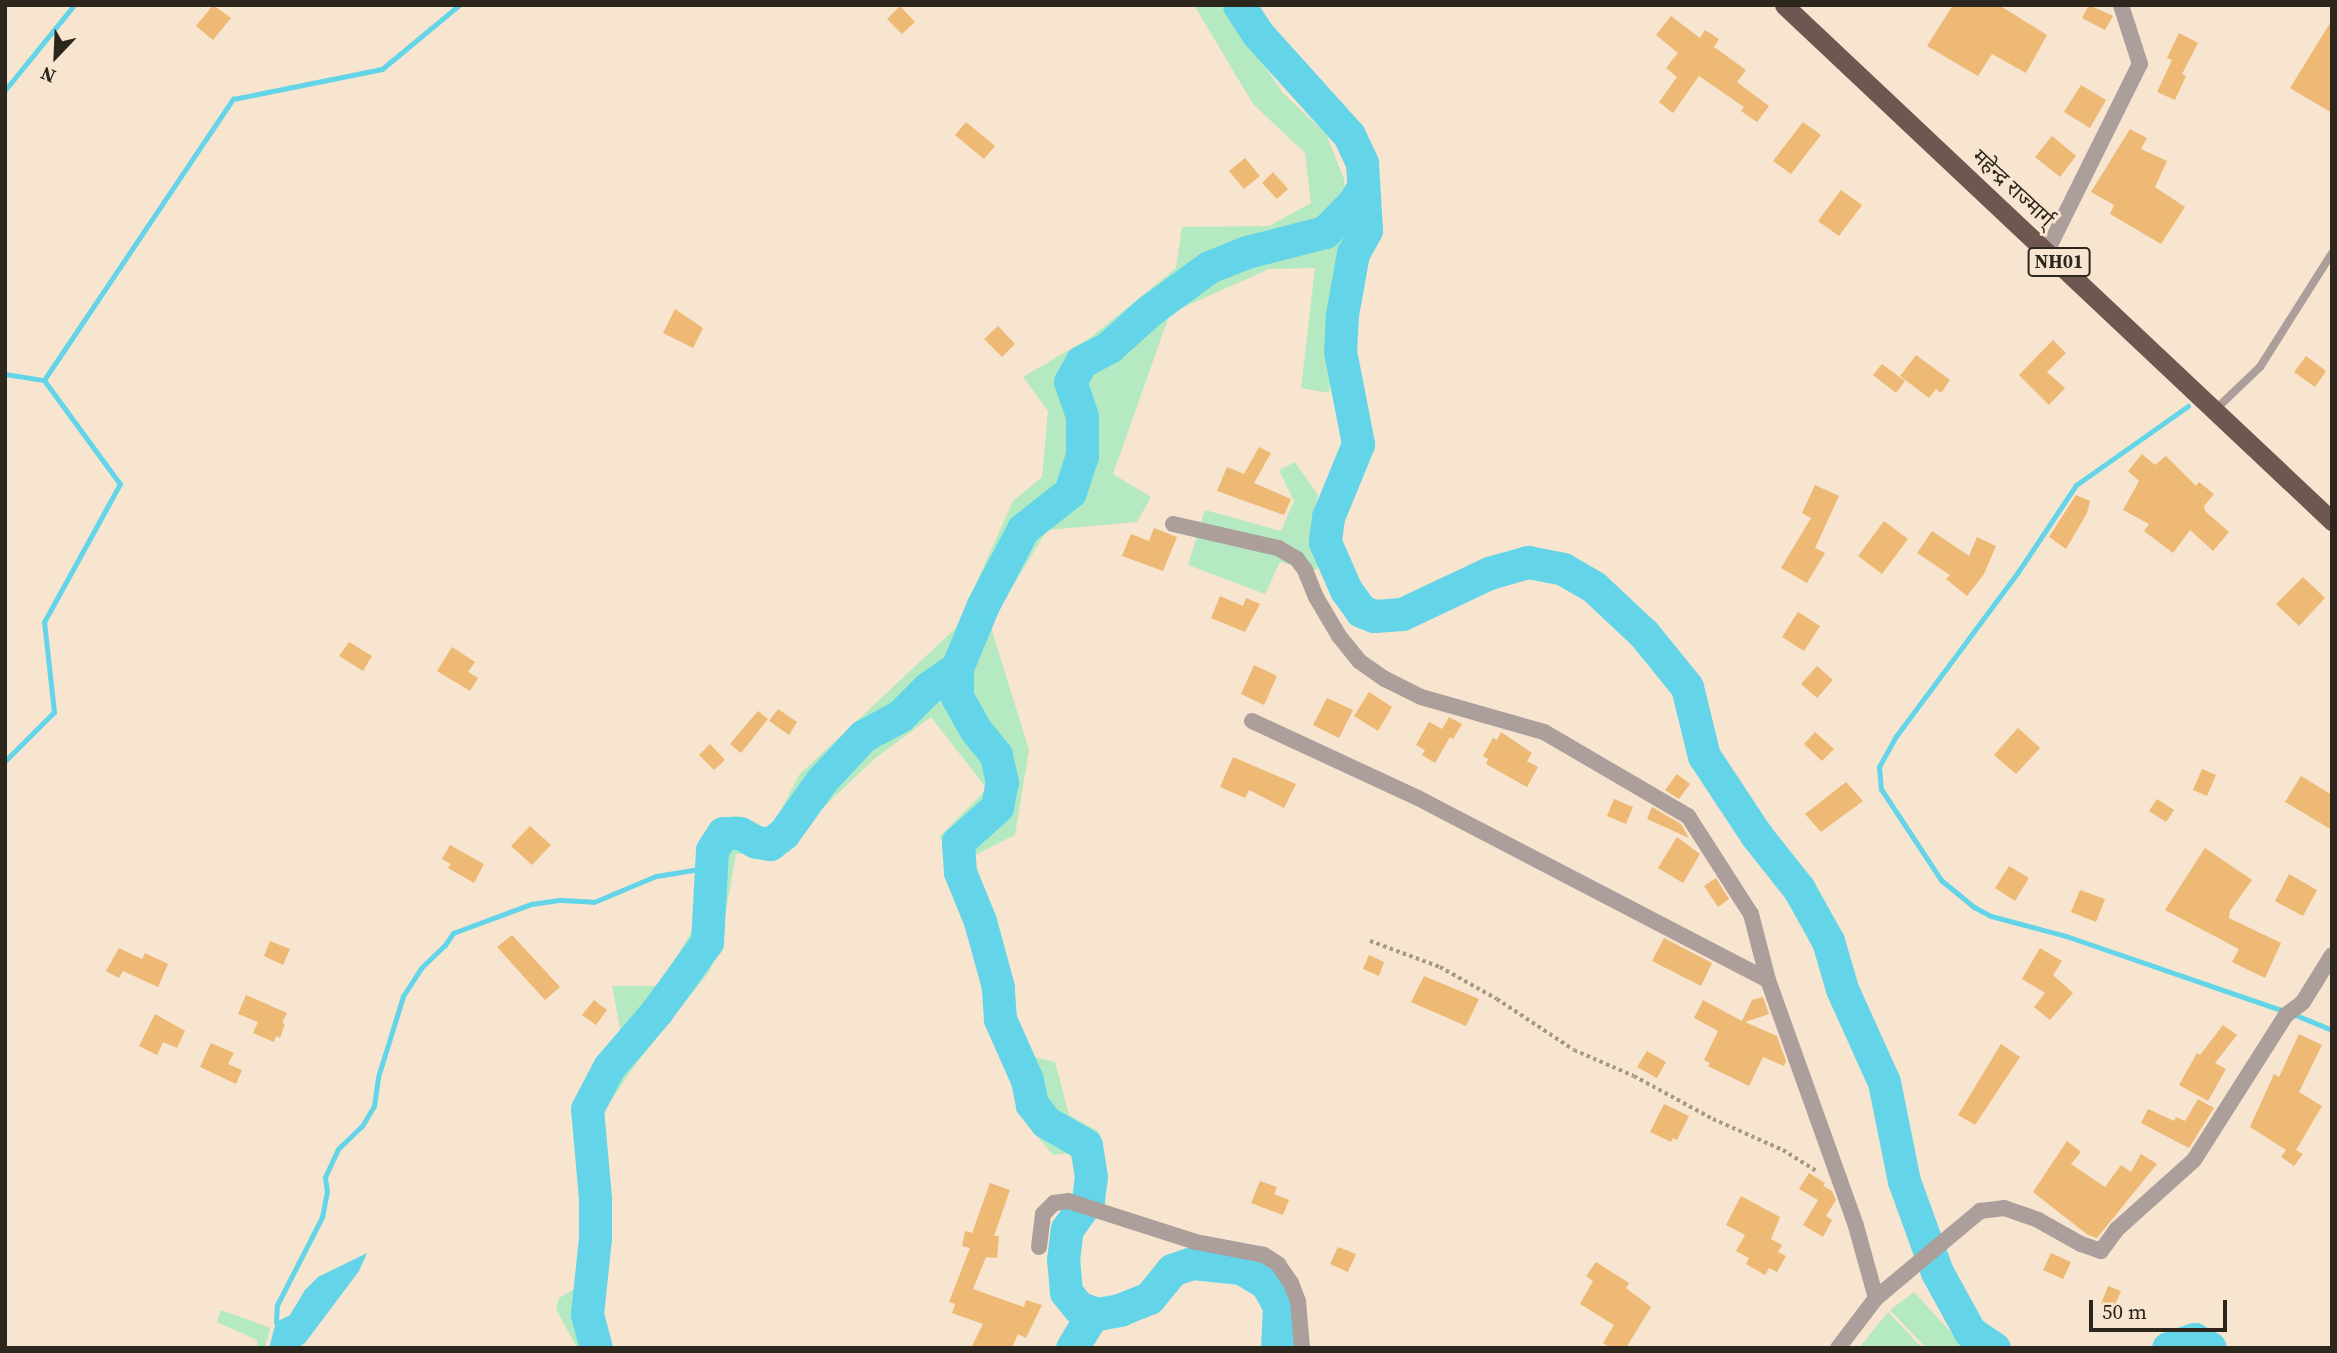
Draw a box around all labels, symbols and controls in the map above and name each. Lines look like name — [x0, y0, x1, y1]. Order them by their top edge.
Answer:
north arrow — [21, 21, 91, 91]
text: N — [36, 61, 59, 90]
street label: महेन्द्र राज्मार्ग् — [1967, 144, 2059, 232]
road number: NH01 — [2028, 246, 2090, 278]
scale bar — [2092, 1286, 2230, 1330]
text: 50 m — [2102, 1297, 2147, 1326]

